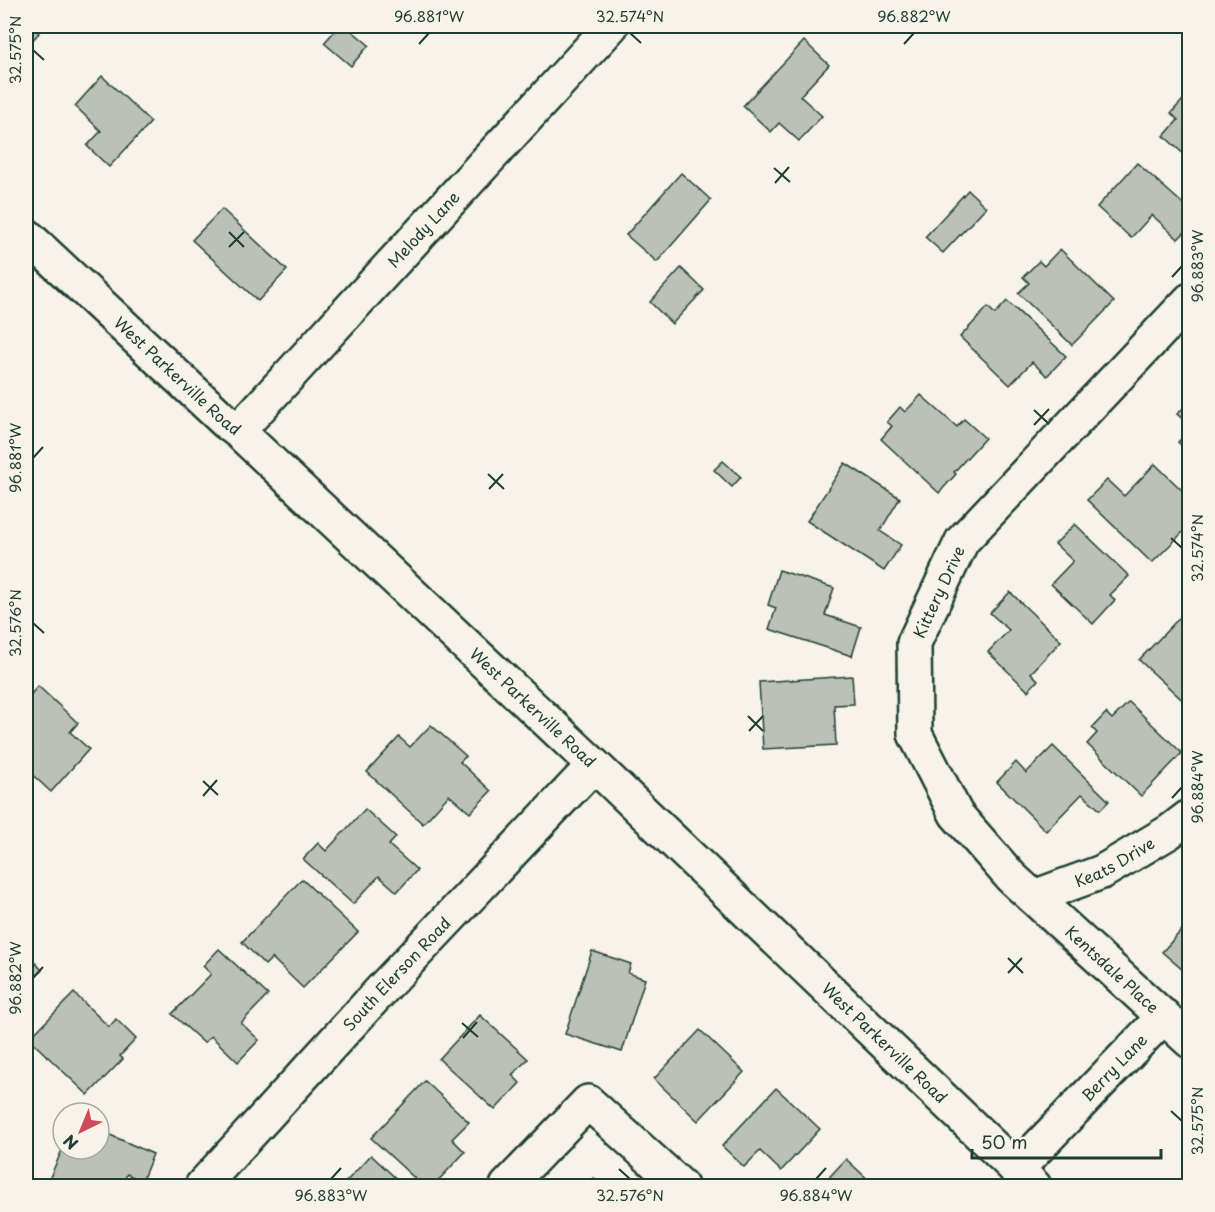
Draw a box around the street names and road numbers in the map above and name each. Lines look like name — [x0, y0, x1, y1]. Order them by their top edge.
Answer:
street label: Melody Lane — [381, 185, 465, 273]
street label: West Parkerville Road — [109, 310, 247, 440]
street label: Kittery Drive — [906, 542, 970, 642]
street label: West Parkerville Road — [465, 641, 602, 772]
street label: Keats Drive — [1071, 830, 1159, 892]
street label: South Elerson Road — [337, 911, 456, 1036]
street label: Kentsdale Place — [1060, 920, 1165, 1018]
street label: West Parkerville Road — [817, 976, 953, 1108]
street label: Berry Lane — [1075, 1028, 1152, 1106]

